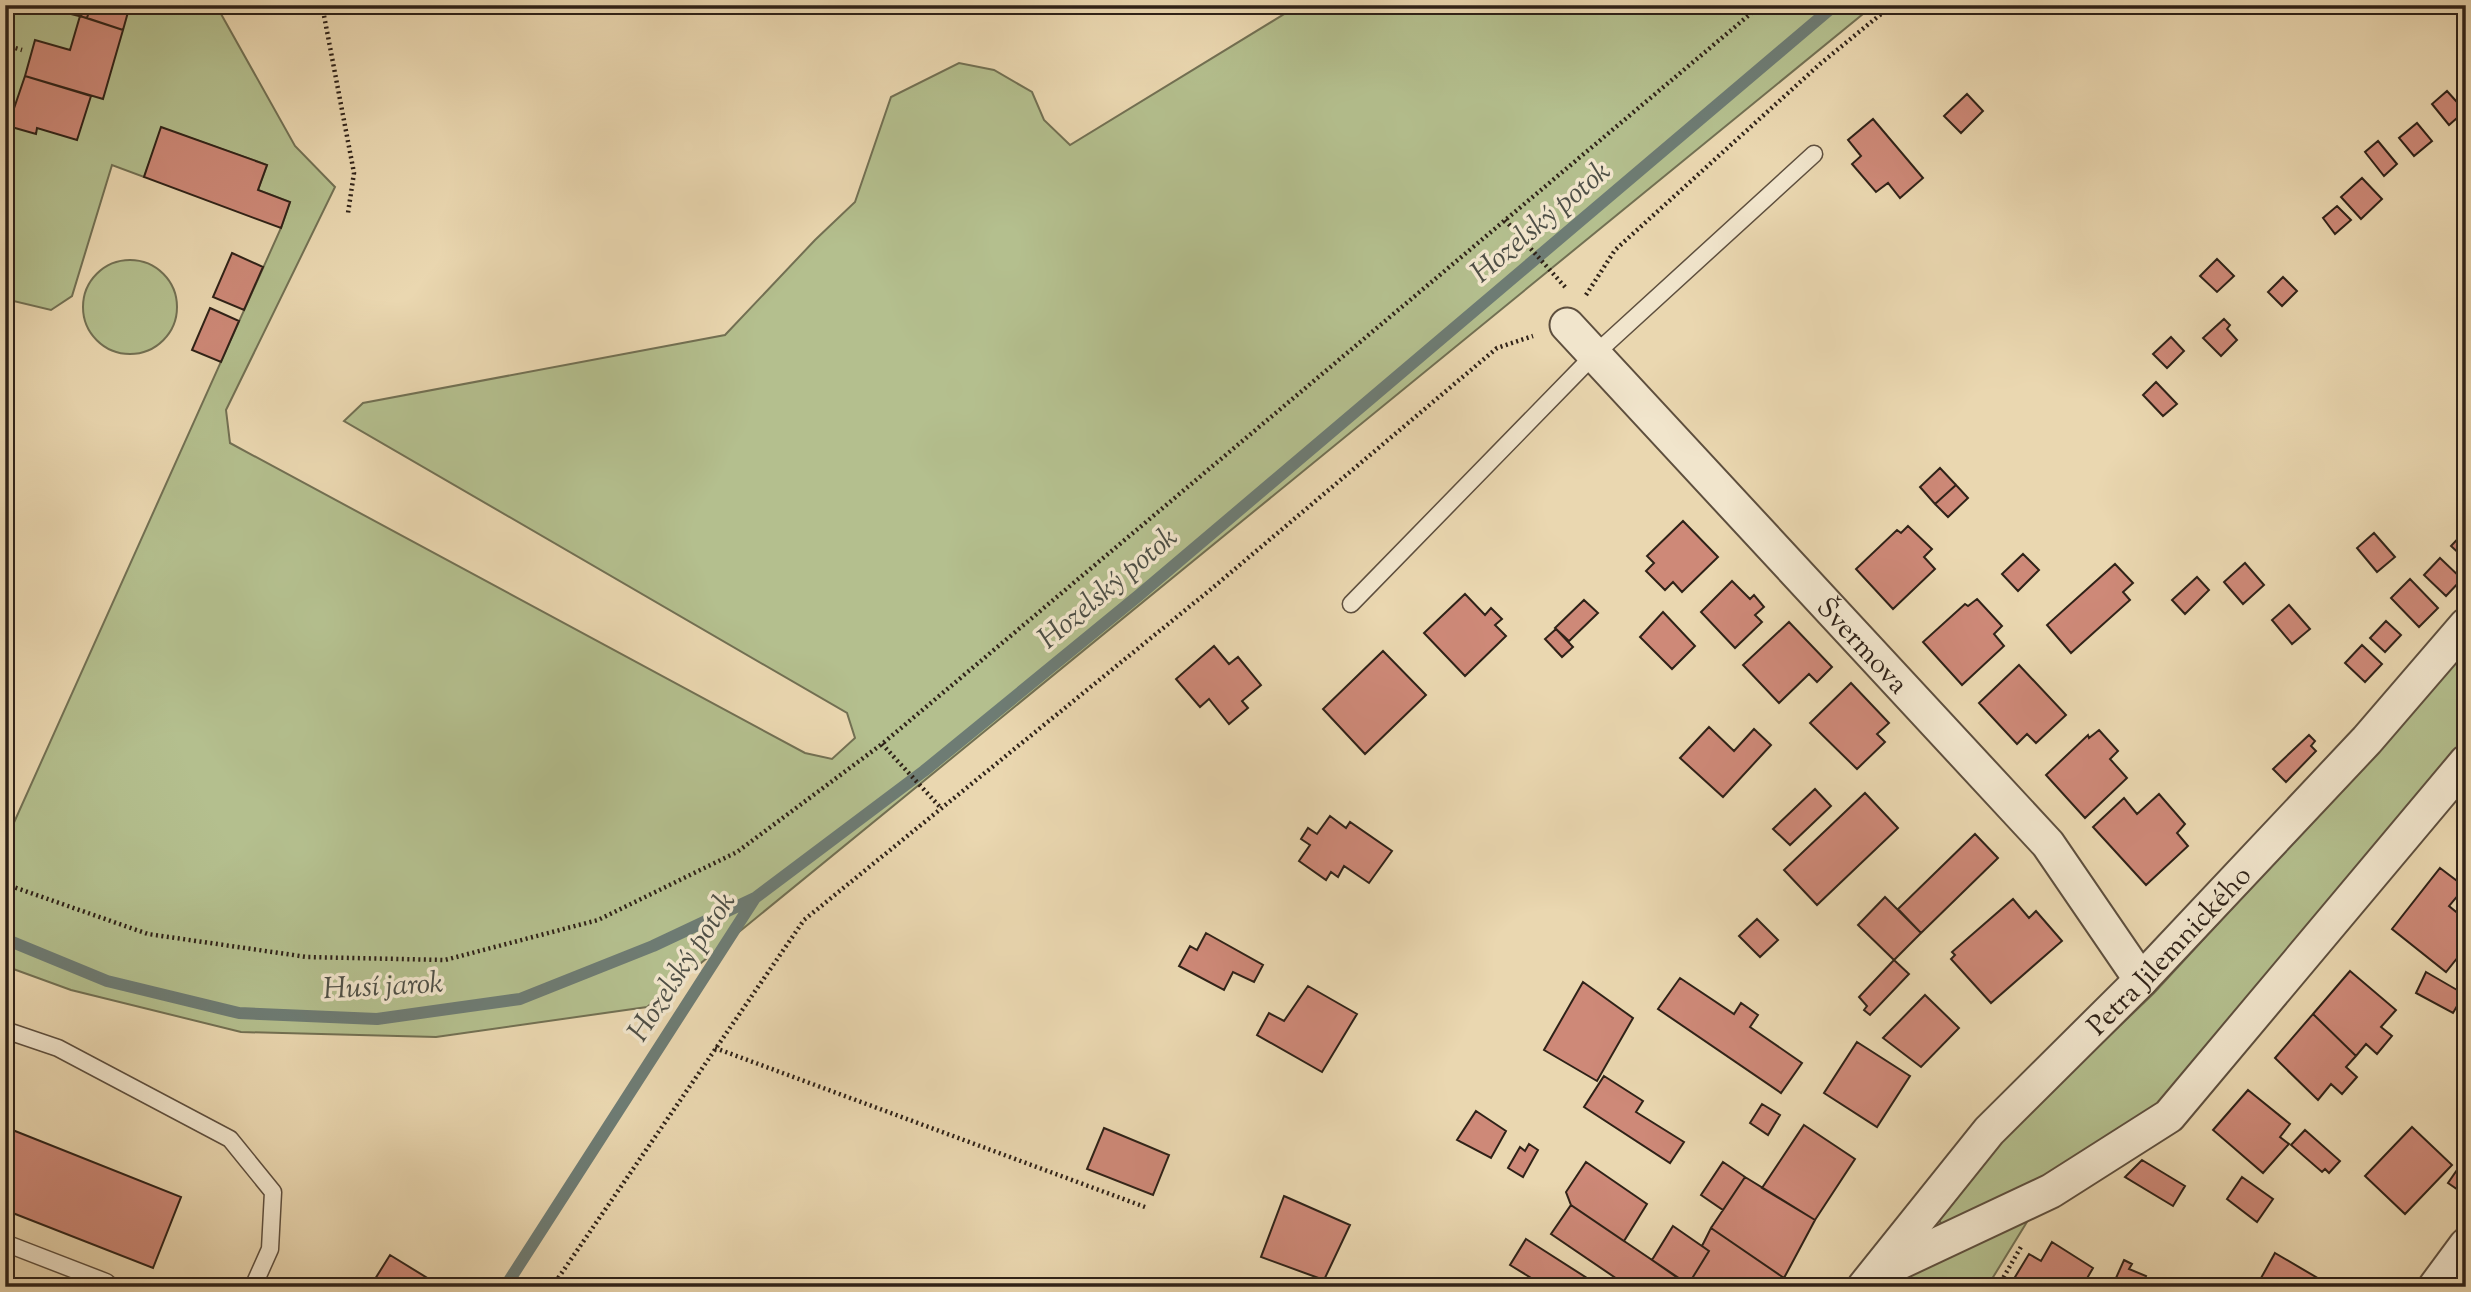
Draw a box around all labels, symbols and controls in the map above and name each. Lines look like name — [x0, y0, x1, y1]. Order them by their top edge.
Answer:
water label: Hozelský potok — [1462, 151, 1621, 294]
water label: Hozelský potok — [1029, 517, 1188, 660]
street label: Švermova — [1806, 590, 1916, 704]
street label: Petra Jilemnického — [2079, 858, 2262, 1046]
water label: Hozelský potok — [618, 884, 748, 1051]
water label: Husí jarok — [322, 963, 444, 1012]

